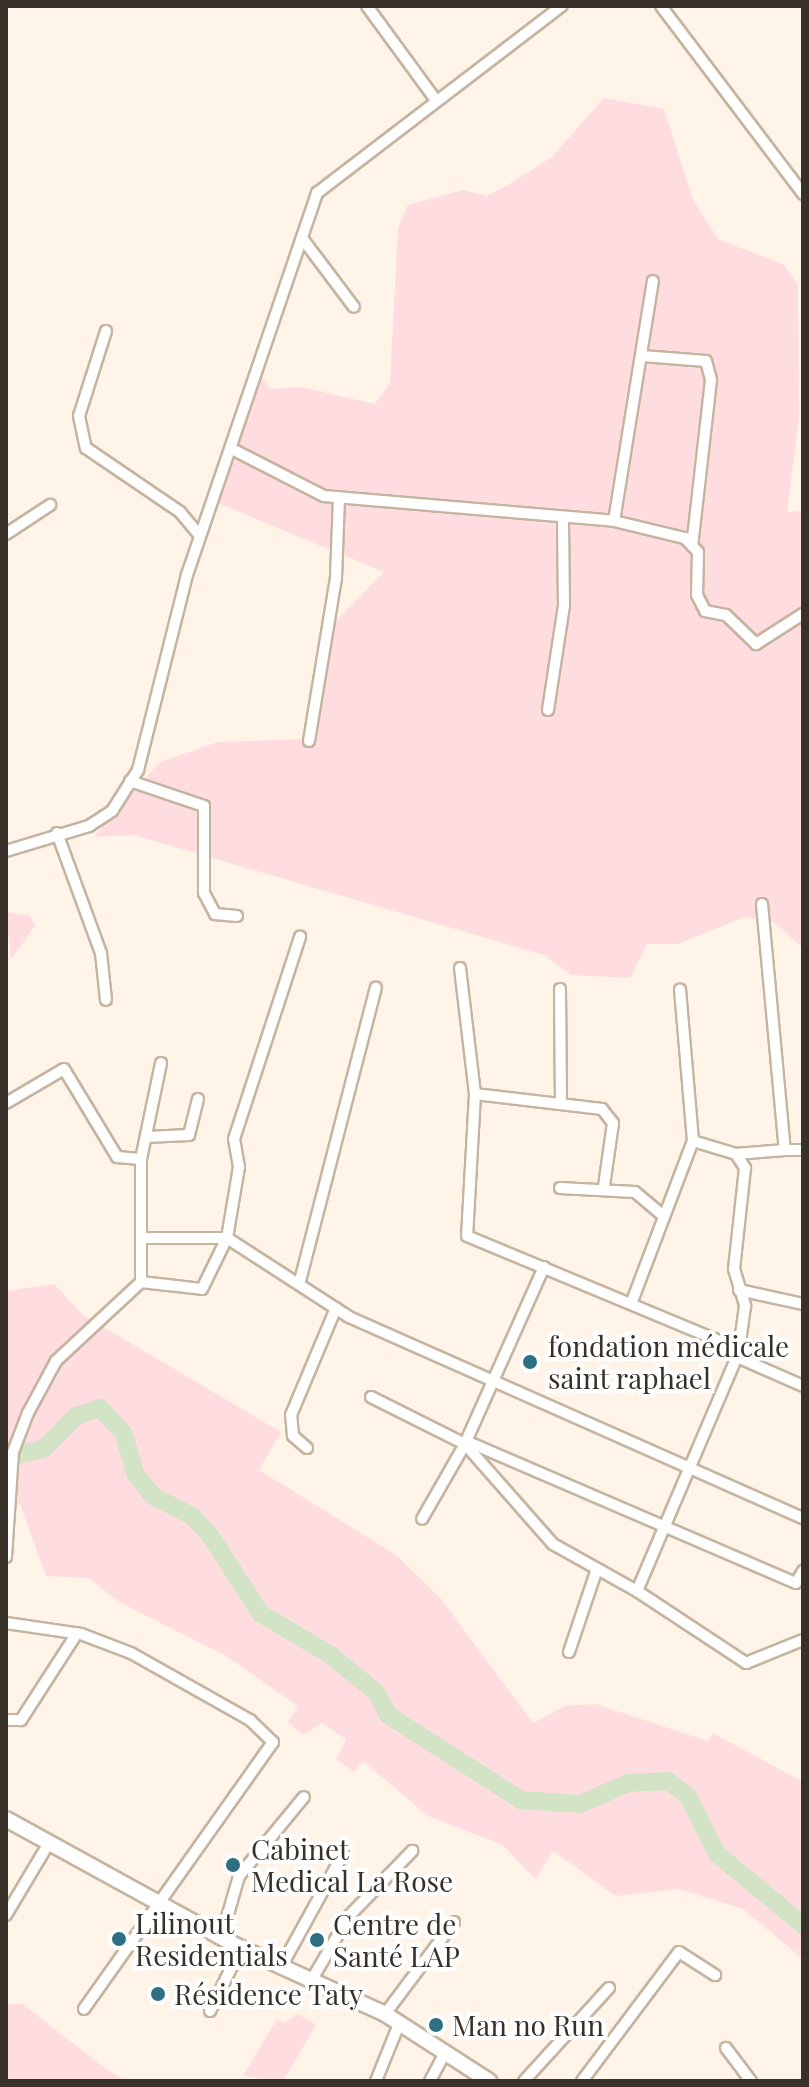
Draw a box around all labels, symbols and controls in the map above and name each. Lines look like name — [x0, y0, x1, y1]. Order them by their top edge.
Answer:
place label: fondation médicale saint raphael — [548, 1329, 789, 1395]
marker: fondation médicale saint raphael — [519, 1351, 541, 1373]
place label: Cabinet Medical La Rose — [251, 1832, 454, 1898]
marker: Cabinet Medical La Rose — [222, 1854, 244, 1876]
place label: Lilinout Residentials — [135, 1906, 288, 1972]
place label: Centre de Santé LAP — [333, 1907, 460, 1973]
marker: Lilinout Residentials — [110, 1930, 128, 1948]
marker: Centre de Santé LAP — [308, 1931, 326, 1949]
place label: Résidence Taty — [174, 1977, 364, 2011]
marker: Résidence Taty — [149, 1985, 167, 2003]
place label: Man no Run — [452, 2008, 604, 2042]
marker: Man no Run — [427, 2016, 445, 2034]

